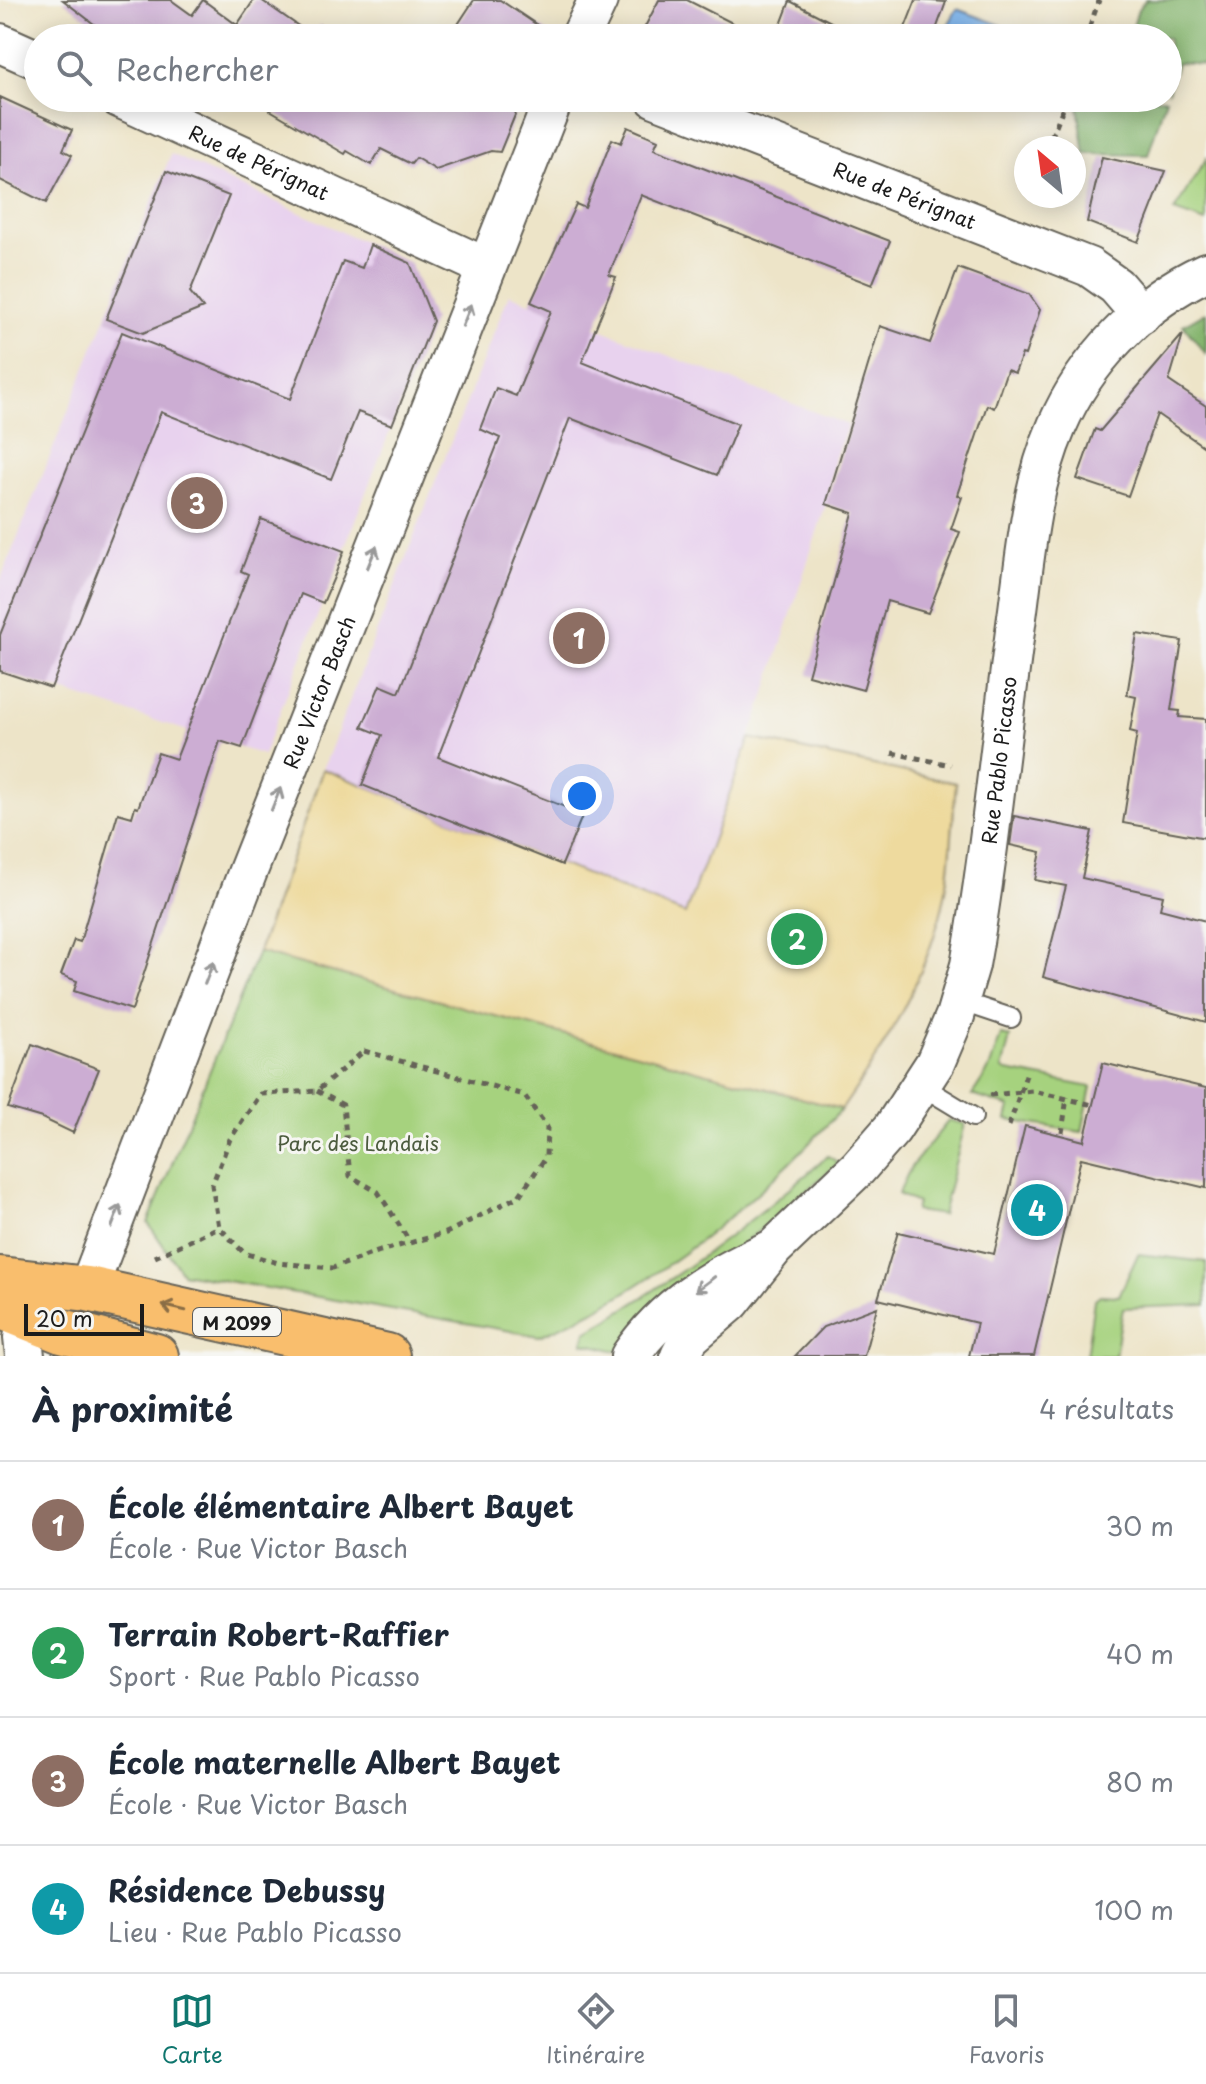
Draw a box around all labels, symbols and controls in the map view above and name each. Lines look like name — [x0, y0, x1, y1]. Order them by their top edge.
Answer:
search box — [24, 24, 1182, 112]
icon: search — [52, 46, 96, 90]
text: Rechercher — [116, 46, 279, 91]
street label: Rue de Pérignat — [184, 117, 334, 208]
north arrow — [1014, 136, 1086, 208]
street label: Rue de Pérignat — [829, 154, 981, 237]
one-way arrow — [461, 303, 475, 328]
pin: 3 — [171, 473, 223, 533]
one-way arrow — [366, 545, 380, 570]
pin: 1 — [553, 608, 605, 668]
street label: Rue Victor Basch — [275, 611, 363, 773]
street label: Rue Pablo Picasso — [974, 674, 1024, 846]
your location — [562, 776, 602, 816]
one-way arrow — [270, 787, 284, 812]
pin: 2 — [771, 909, 823, 969]
one-way arrow — [203, 961, 217, 986]
park label: Parc des Landais — [277, 1128, 439, 1158]
pin: 4 — [1011, 1180, 1063, 1240]
one-way arrow — [109, 1204, 124, 1229]
one-way arrow — [695, 1275, 716, 1292]
scale bar — [24, 1300, 144, 1336]
one-way arrow — [162, 1300, 187, 1315]
text: 20 m — [36, 1301, 93, 1334]
road number: M 2099 — [193, 1308, 281, 1336]
text: À proximité — [32, 1382, 233, 1434]
text: 4 résultats — [1039, 1389, 1174, 1428]
text: École élémentaire Albert Bayet — [108, 1483, 574, 1528]
text: 1 — [52, 1506, 64, 1545]
text: 30 m — [1106, 1506, 1174, 1545]
text: École · Rue Victor Basch — [108, 1528, 408, 1567]
text: Terrain Robert-Raffier — [108, 1611, 449, 1656]
text: 2 — [49, 1634, 67, 1673]
text: 40 m — [1106, 1634, 1174, 1673]
text: Sport · Rue Pablo Picasso — [108, 1656, 420, 1695]
text: École maternelle Albert Bayet — [108, 1739, 561, 1784]
text: 3 — [49, 1762, 67, 1801]
text: 80 m — [1106, 1762, 1174, 1801]
text: École · Rue Victor Basch — [108, 1784, 408, 1823]
text: Résidence Debussy — [108, 1867, 385, 1912]
text: 4 — [49, 1890, 67, 1929]
text: 100 m — [1094, 1890, 1174, 1929]
text: Lieu · Rue Pablo Picasso — [108, 1912, 402, 1951]
tab: Carte — [162, 1989, 223, 2070]
tab: Itinéraire — [546, 1989, 645, 2070]
tab: Favoris — [969, 1989, 1044, 2070]

